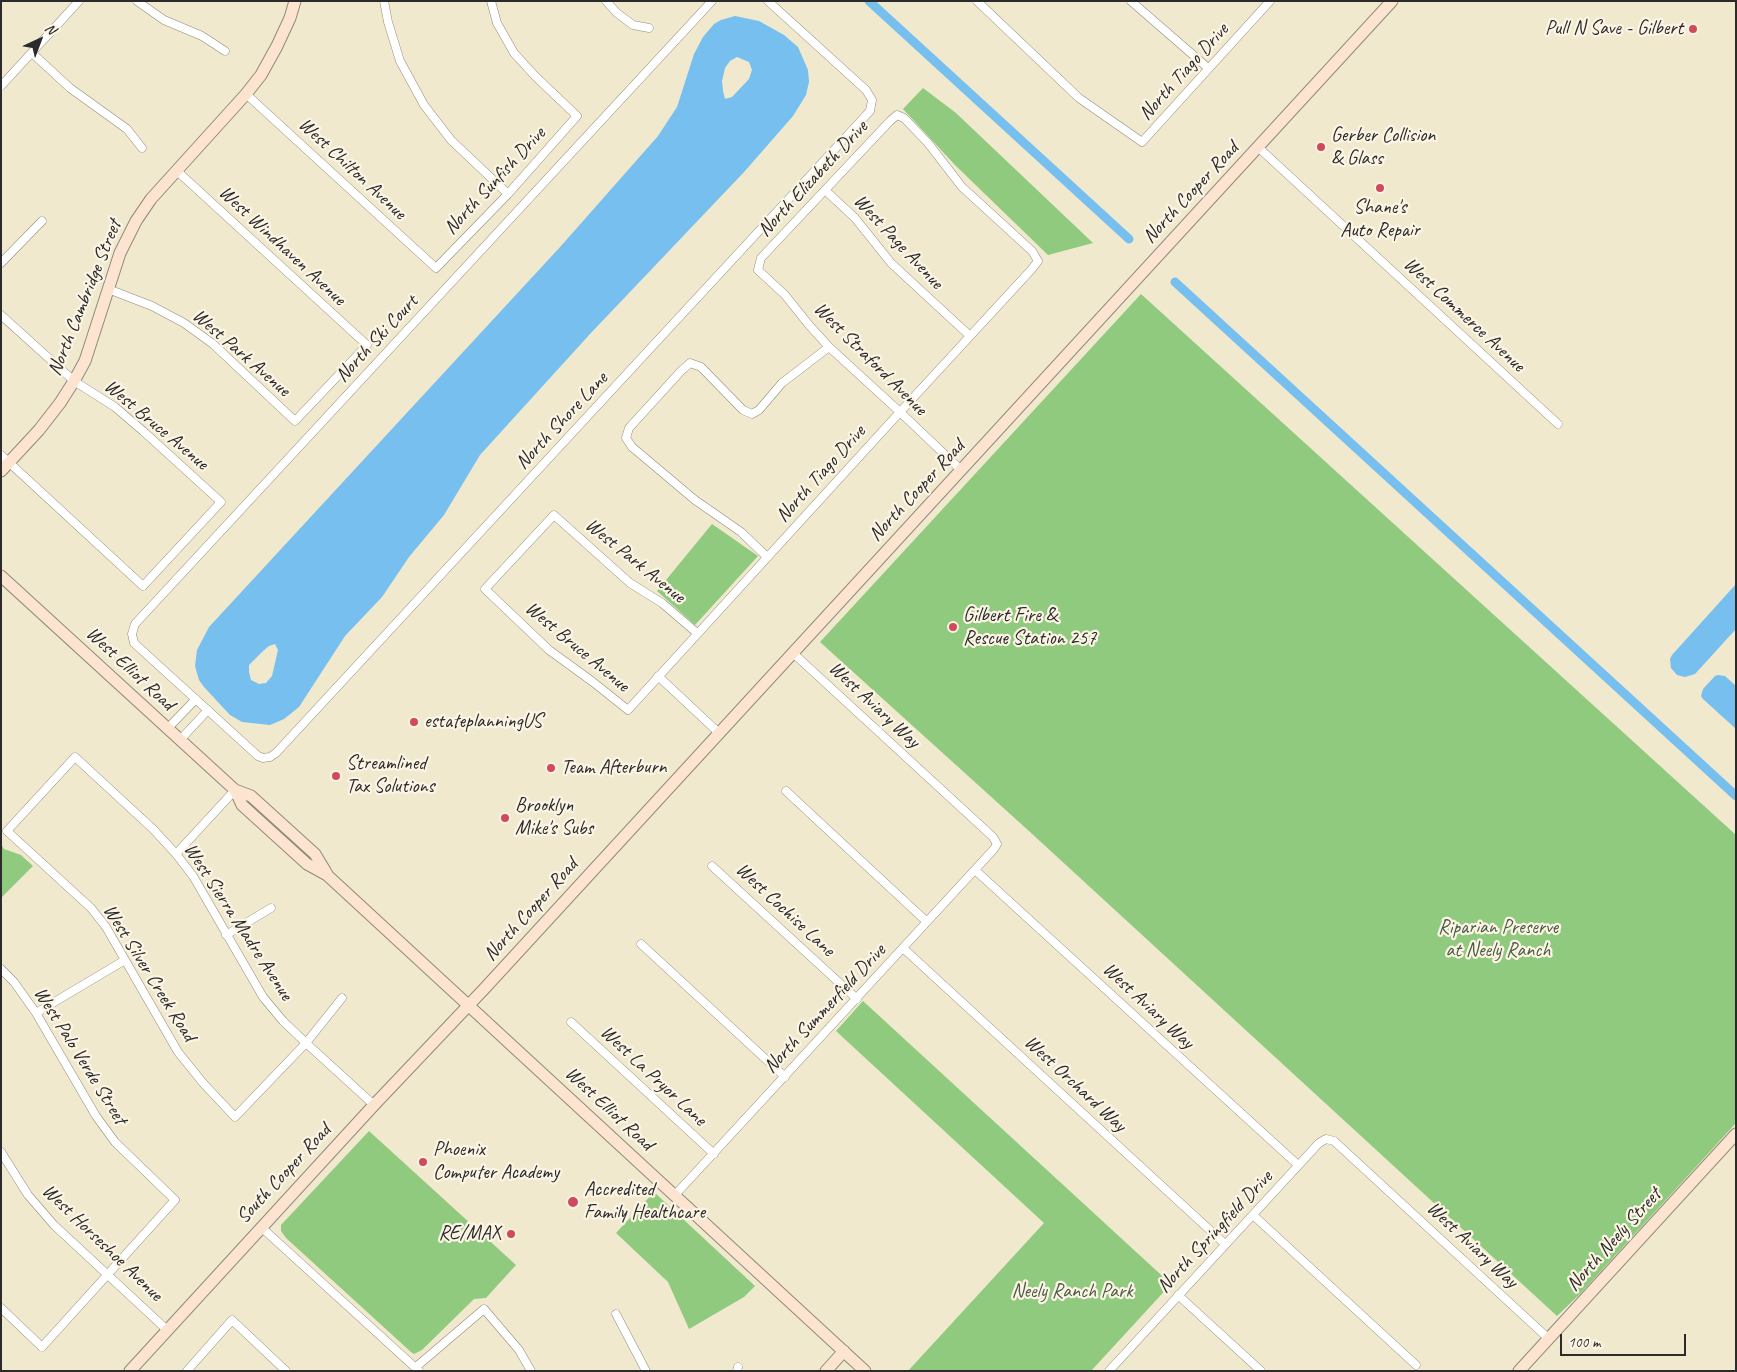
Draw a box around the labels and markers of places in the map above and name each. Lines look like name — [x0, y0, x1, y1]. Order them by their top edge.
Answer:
place label: Pull N Save - Gilbert — [1545, 17, 1683, 41]
marker: Pull N Save - Gilbert — [1687, 23, 1699, 35]
place label: Gerber Collision & Glass — [1331, 124, 1435, 171]
marker: Gerber Collision & Glass — [1315, 141, 1327, 153]
marker: Shane's Auto Repair — [1374, 182, 1386, 194]
place label: Shane's Auto Repair — [1340, 196, 1420, 243]
place label: Gilbert Fire & Rescue Station 257 — [963, 604, 1096, 651]
marker: Gilbert Fire & Rescue Station 257 — [947, 621, 959, 633]
place label: estateplanningUS — [424, 710, 542, 734]
marker: estateplanningUS — [408, 716, 420, 728]
place label: Streamlined Tax Solutions — [346, 752, 434, 799]
place label: Team Afterburn — [561, 756, 667, 780]
marker: Team Afterburn — [545, 762, 557, 774]
marker: Streamlined Tax Solutions — [330, 770, 342, 782]
place label: Brooklyn Mike's Subs — [515, 794, 593, 841]
marker: Brooklyn Mike's Subs — [499, 812, 511, 824]
place label: Phoenix Computer Academy — [433, 1138, 559, 1185]
marker: Phoenix Computer Academy — [417, 1156, 429, 1168]
place label: Accredited Family Healthcare — [584, 1178, 705, 1225]
marker: Accredited Family Healthcare — [566, 1195, 580, 1209]
place label: RE/MAX — [439, 1222, 501, 1246]
marker: RE/MAX — [505, 1228, 517, 1240]

